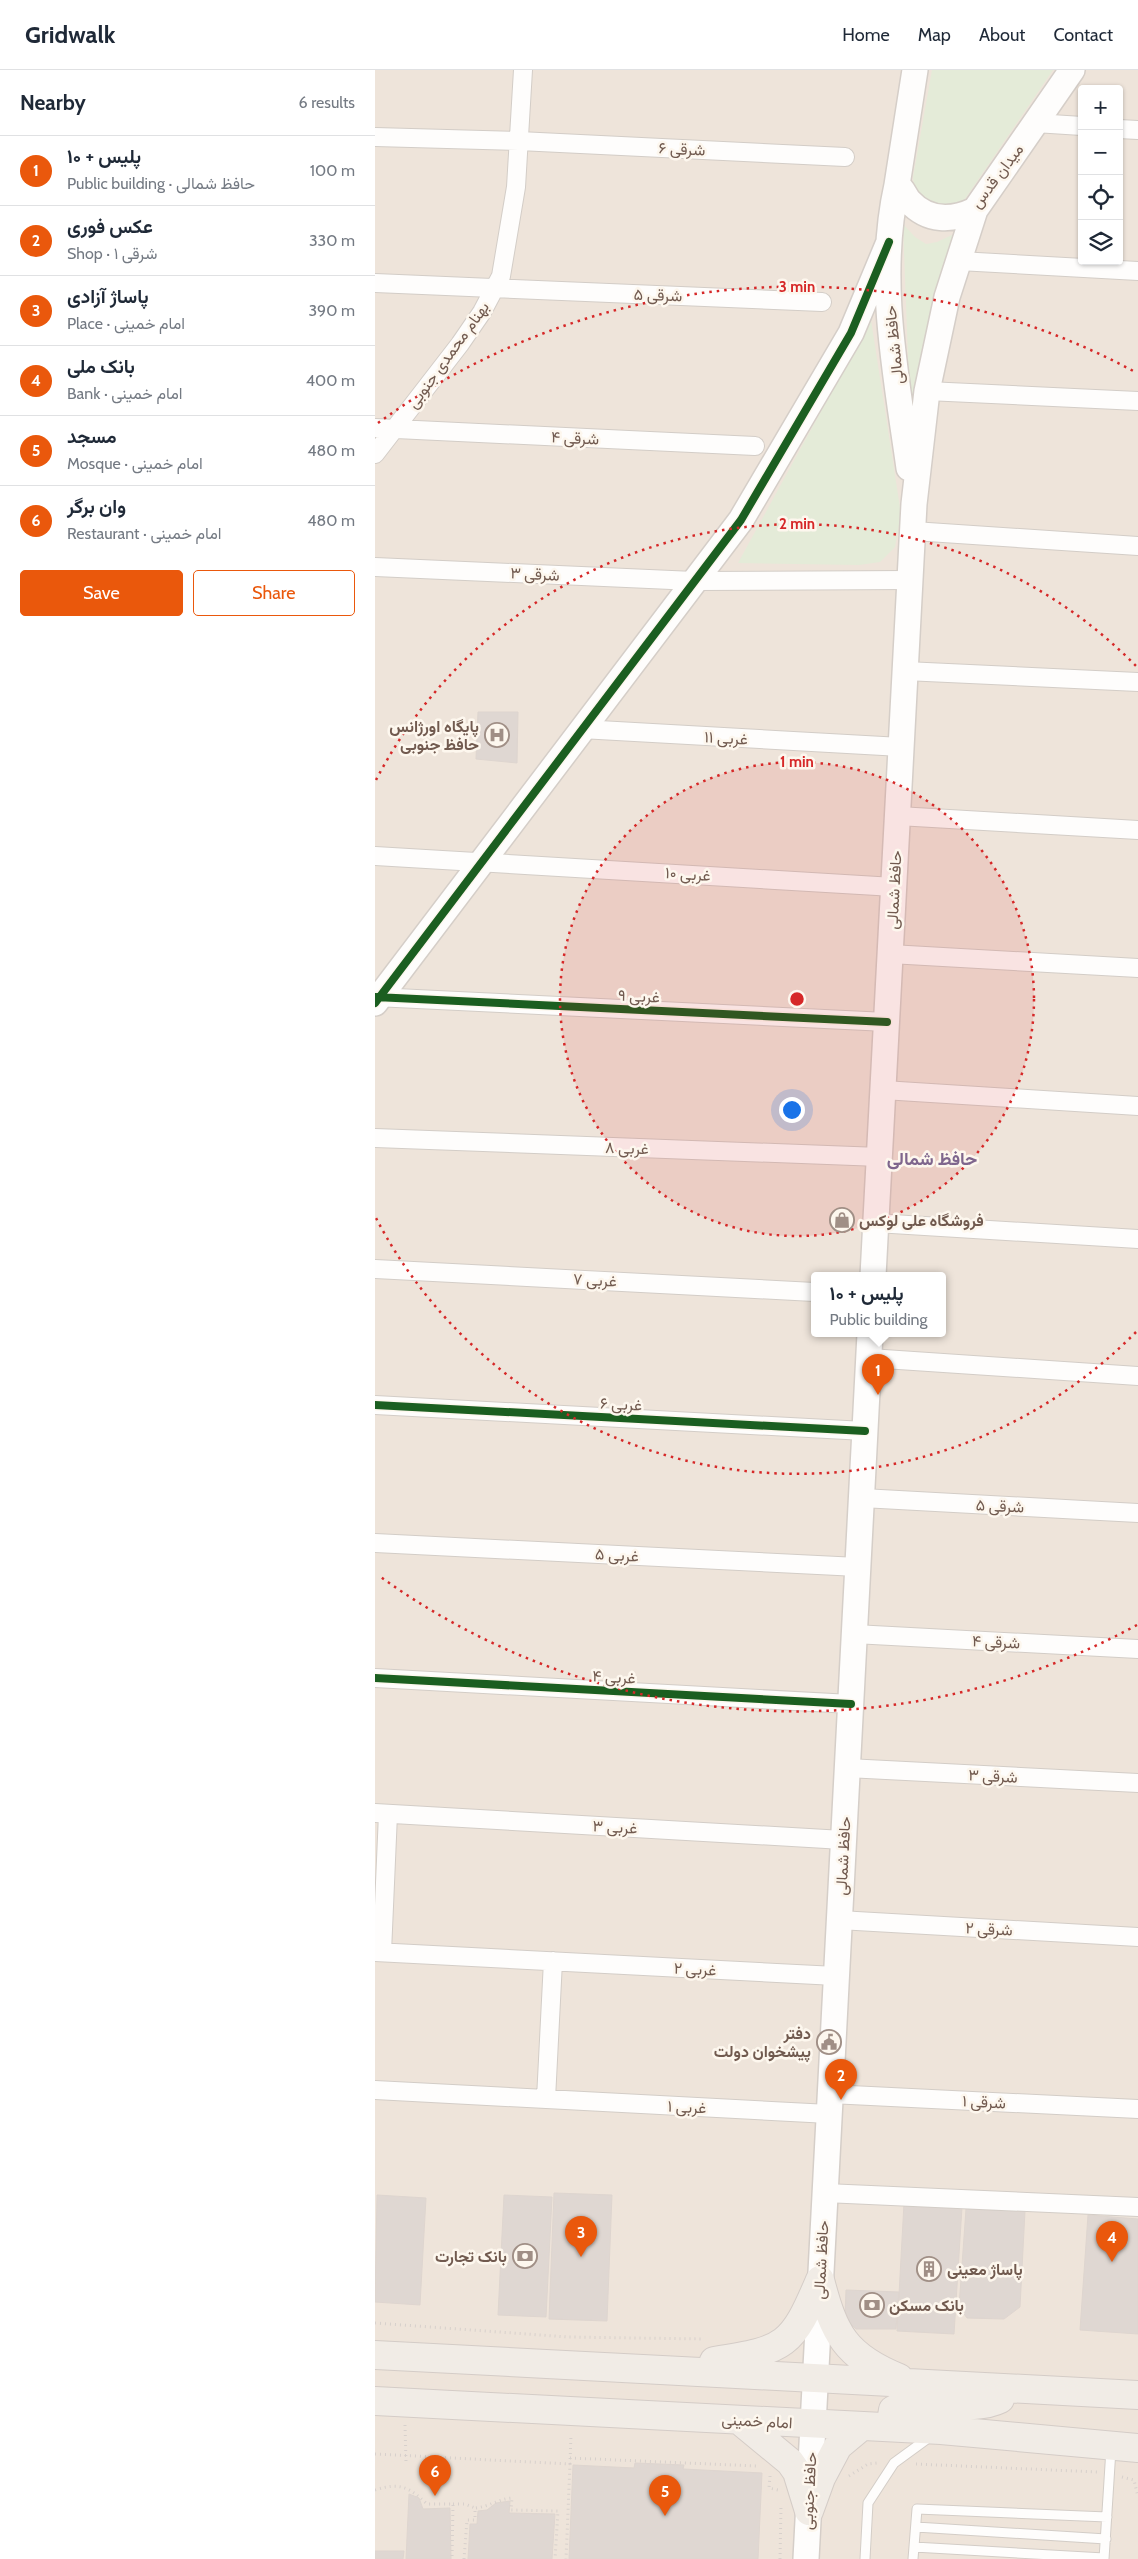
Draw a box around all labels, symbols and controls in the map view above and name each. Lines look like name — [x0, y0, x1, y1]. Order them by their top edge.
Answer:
text: Gridwalk — [25, 20, 115, 49]
text: Home — [842, 24, 890, 46]
text: Map — [918, 24, 951, 46]
text: About — [979, 24, 1025, 46]
text: Contact — [1053, 24, 1113, 46]
map controls — [1078, 85, 1123, 265]
button: + — [1078, 85, 1123, 130]
text: Nearby — [20, 90, 86, 115]
text: 6 results — [299, 93, 355, 112]
button: − — [1078, 130, 1123, 175]
street label: ۶ شرقی — [658, 138, 706, 161]
street label: میدان قدس — [967, 140, 1028, 213]
text: پلیس + ۱۰ — [67, 145, 141, 168]
text: 1 — [33, 161, 39, 180]
text: 100 m — [310, 161, 355, 180]
text: Public building · حافظ شمالی — [67, 174, 255, 193]
button: locate — [1078, 175, 1123, 220]
text: عکس فوری — [67, 215, 153, 238]
button: layers — [1078, 220, 1123, 265]
text: 2 — [32, 231, 40, 250]
text: 330 m — [309, 231, 355, 250]
text: Shop · ۱ شرقی — [67, 244, 157, 263]
text: 3 min — [779, 278, 815, 296]
text: پاساژ آزادی — [67, 285, 149, 308]
street label: ۵ شرقی — [633, 285, 683, 306]
street label: بهنام محمدی جنوبی — [403, 298, 494, 413]
text: 3 — [32, 301, 40, 320]
text: 390 m — [308, 301, 355, 320]
street label: حافظ شمالی — [880, 304, 909, 385]
text: Place · امام خمینی — [67, 314, 185, 333]
text: بانک ملی — [67, 355, 135, 378]
text: 4 — [31, 371, 41, 390]
text: 400 m — [306, 371, 355, 390]
text: Bank · امام خمینی — [67, 384, 182, 403]
text: مسجد — [67, 425, 117, 448]
street label: ۴ شرقی — [550, 427, 600, 450]
text: 5 — [32, 441, 40, 460]
text: 480 m — [307, 441, 355, 460]
text: Mosque · امام خمینی — [67, 454, 203, 473]
text: وان برگر — [67, 495, 126, 518]
text: 6 — [32, 511, 41, 530]
text: 480 m — [307, 511, 355, 530]
text: 2 min — [779, 515, 815, 533]
text: Restaurant · امام خمینی — [67, 524, 221, 543]
street label: ۳ شرقی — [510, 563, 560, 586]
button: Save — [20, 570, 183, 616]
button: Share — [193, 570, 355, 616]
place label: پایگاه اورژانس حافظ جنوبی — [389, 717, 479, 755]
hospital icon: پایگاه اورژانس حافظ جنوبی — [484, 722, 510, 748]
street label: ۱۱ غربی — [704, 727, 748, 750]
text: 1 min — [780, 753, 814, 771]
street label: حافظ شمالی — [882, 850, 907, 930]
street label: ۱۰ غربی — [664, 863, 711, 886]
street label: ۹ غربی — [617, 985, 660, 1008]
centre of rings — [788, 990, 806, 1008]
your location — [779, 1097, 805, 1123]
street label: ۸ غربی — [605, 1138, 649, 1159]
district label: حافظ شمالی — [887, 1148, 977, 1170]
shop icon: فروشگاه علی لوکس — [829, 1207, 855, 1233]
place label: فروشگاه علی لوکس — [859, 1211, 984, 1231]
street label: ۷ غربی — [573, 1269, 617, 1292]
popup — [811, 1272, 946, 1337]
text: پلیس + ۱۰ — [830, 1282, 904, 1305]
text: Public building — [830, 1310, 927, 1329]
pin: 1 — [862, 1354, 894, 1395]
street label: ۶ غربی — [599, 1393, 643, 1416]
street label: ۵ شرقی — [975, 1495, 1025, 1518]
street label: ۵ غربی — [595, 1544, 639, 1567]
street label: ۴ شرقی — [971, 1631, 1021, 1654]
street label: ۴ غربی — [592, 1666, 636, 1689]
street label: ۳ شرقی — [968, 1765, 1018, 1788]
street label: ۳ غربی — [592, 1816, 638, 1839]
street label: حافظ شمالی — [831, 1816, 856, 1896]
street label: ۲ شرقی — [965, 1918, 1013, 1941]
street label: ۲ غربی — [673, 1958, 717, 1981]
place label: دفتر پیشخوان دولت — [714, 2024, 811, 2063]
public building icon: دفتر پیشخوان دولت — [816, 2029, 842, 2055]
pin: 2 — [825, 2059, 857, 2100]
street label: ۱ شرقی — [962, 2091, 1006, 2114]
street label: ۱ غربی — [667, 2096, 707, 2119]
pin: 3 — [565, 2216, 597, 2257]
street label: حافظ شمالی — [809, 2220, 834, 2300]
pin: 4 — [1096, 2221, 1128, 2262]
bank icon: بانک تجارت — [512, 2243, 538, 2269]
place label: بانک تجارت — [435, 2247, 507, 2267]
building icon: پاساژ معینی — [916, 2256, 942, 2282]
place label: پاساژ معینی — [947, 2260, 1023, 2281]
bank icon: بانک مسکن — [859, 2292, 885, 2318]
place label: بانک مسکن — [889, 2296, 964, 2315]
street label: امام خمینی — [721, 2410, 793, 2433]
street label: حافظ جنوبی — [797, 2451, 822, 2530]
pin: 6 — [419, 2455, 451, 2496]
pin: 5 — [649, 2475, 681, 2516]

